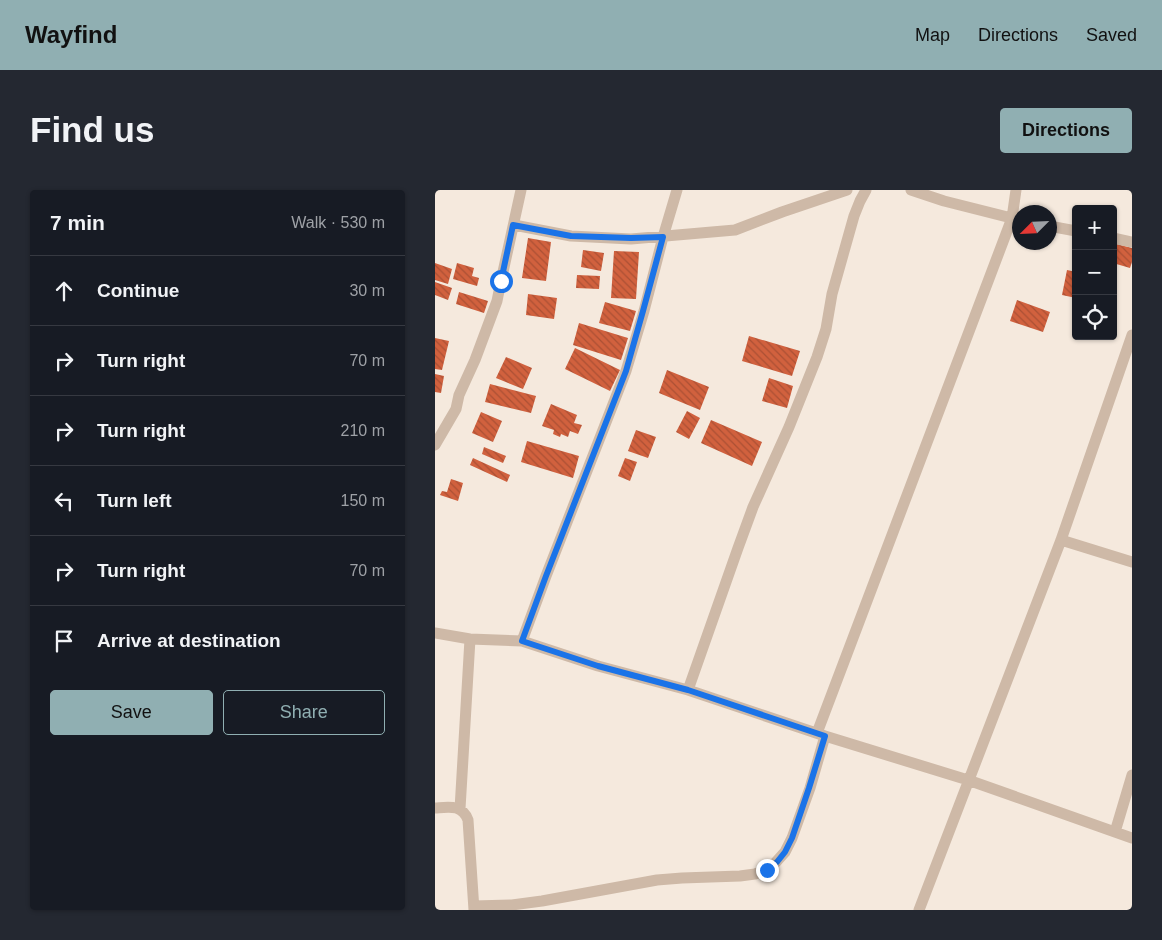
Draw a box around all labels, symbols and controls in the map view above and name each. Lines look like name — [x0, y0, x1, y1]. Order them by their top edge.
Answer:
text: Wayfind — [25, 21, 117, 48]
text: Map — [915, 25, 950, 45]
text: Directions — [978, 25, 1058, 45]
text: Saved — [1086, 25, 1137, 45]
button: Directions — [1000, 108, 1132, 153]
text: Find us — [30, 110, 154, 149]
north arrow — [1012, 205, 1057, 250]
map controls — [1072, 205, 1117, 340]
button: + — [1072, 205, 1117, 250]
text: 7 min — [50, 211, 105, 234]
text: Walk · 530 m — [291, 214, 385, 231]
button: − — [1072, 250, 1117, 295]
route start — [490, 270, 513, 293]
icon: ahead — [50, 277, 78, 305]
text: Continue — [97, 280, 179, 301]
text: 30 m — [349, 282, 385, 299]
button: locate — [1072, 295, 1117, 340]
icon: right — [50, 347, 78, 375]
text: Turn right — [97, 350, 185, 371]
text: 70 m — [349, 352, 385, 369]
icon: right — [50, 417, 78, 445]
text: Turn right — [97, 420, 185, 441]
text: 210 m — [341, 422, 385, 439]
icon: left — [50, 487, 78, 515]
text: Turn left — [97, 490, 172, 511]
text: 150 m — [341, 492, 385, 509]
icon: right — [50, 557, 78, 585]
text: Turn right — [97, 560, 185, 581]
text: 70 m — [349, 562, 385, 579]
icon: arrive — [50, 627, 78, 655]
text: Arrive at destination — [97, 630, 281, 651]
button: Save — [50, 690, 213, 735]
button: Share — [223, 690, 385, 735]
route end — [756, 859, 779, 882]

